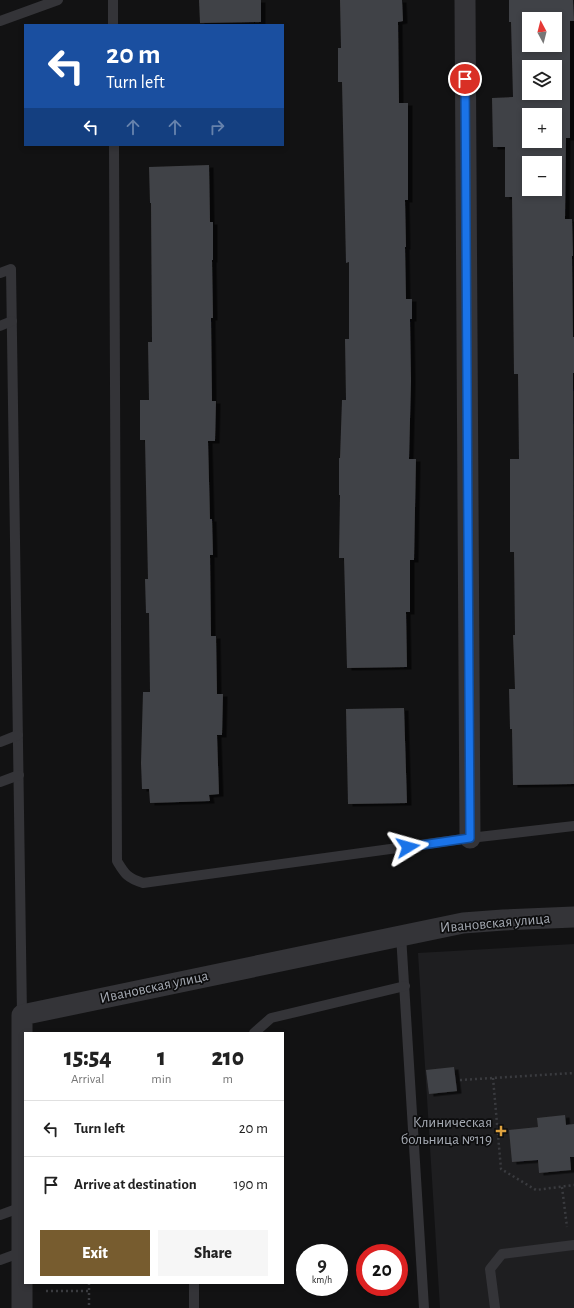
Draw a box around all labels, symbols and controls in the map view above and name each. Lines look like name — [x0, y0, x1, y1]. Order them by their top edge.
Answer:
north arrow — [522, 12, 562, 52]
map controls — [522, 12, 562, 196]
icon: left — [40, 40, 92, 92]
text: 20 m — [106, 41, 161, 69]
button: layers — [522, 60, 562, 100]
pin — [448, 62, 482, 96]
icon: arrive — [454, 68, 476, 90]
text: Turn left — [106, 74, 165, 92]
button: + — [522, 108, 562, 148]
icon: left — [80, 116, 102, 138]
icon: ahead — [122, 116, 144, 138]
icon: ahead — [164, 116, 186, 138]
icon: right — [206, 116, 228, 138]
button: − — [522, 156, 562, 196]
position arrow — [387, 826, 429, 868]
street label: Ивановская улица — [439, 911, 551, 935]
street label: Ивановская улица — [98, 968, 210, 1006]
text: 15:54 — [64, 1046, 111, 1070]
text: 1 — [157, 1046, 166, 1070]
text: 210 — [211, 1046, 244, 1070]
text: Arrival — [71, 1073, 104, 1086]
text: min — [151, 1073, 172, 1086]
text: m — [223, 1073, 233, 1086]
place label: Клиническая больница №119 — [401, 1115, 492, 1147]
icon: left — [40, 1118, 62, 1140]
text: Turn left — [74, 1121, 125, 1136]
text: 20 m — [239, 1121, 268, 1136]
marker: Клиническая больница №119 — [495, 1125, 507, 1137]
icon: arrive — [40, 1174, 62, 1196]
text: Arrive at destination — [74, 1177, 197, 1192]
text: 190 m — [233, 1177, 268, 1192]
button: Exit — [40, 1230, 150, 1276]
button: Share — [158, 1230, 268, 1276]
speed limit sign: 20 — [356, 1244, 408, 1296]
text: 9 — [317, 1255, 327, 1275]
text: km/h — [312, 1275, 332, 1285]

